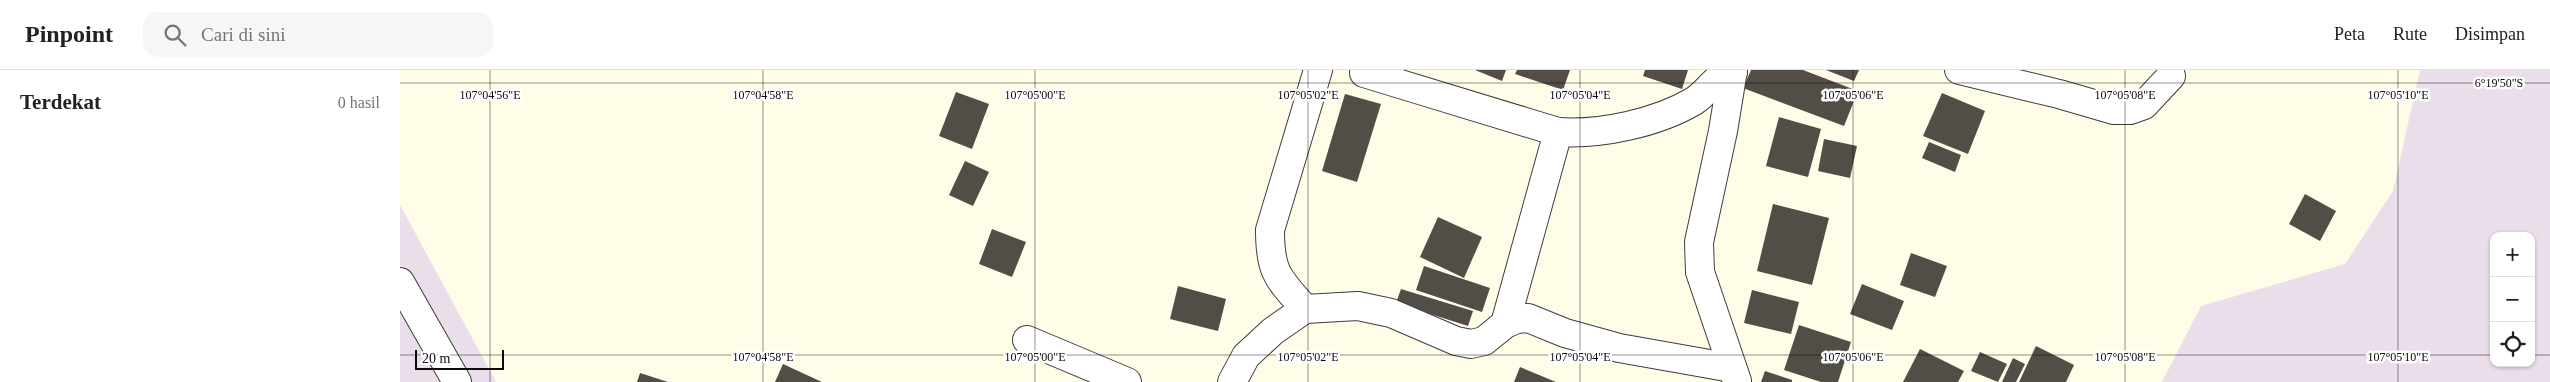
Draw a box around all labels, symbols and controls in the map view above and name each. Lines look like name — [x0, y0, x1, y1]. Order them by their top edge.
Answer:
search box — [143, 12, 493, 57]
text: Pinpoint — [25, 21, 113, 47]
icon: search — [161, 21, 189, 49]
text: Cari di sini — [201, 24, 285, 45]
text: Peta — [2334, 24, 2365, 44]
text: Rute — [2393, 24, 2427, 44]
text: Disimpan — [2455, 24, 2525, 44]
text: 6°19'50"S — [2475, 76, 2523, 90]
text: 107°04'56"E — [459, 88, 521, 102]
text: 107°04'58"E — [732, 88, 794, 102]
text: 107°05'00"E — [1004, 88, 1066, 102]
text: 107°05'02"E — [1277, 88, 1339, 102]
text: 107°05'04"E — [1549, 88, 1611, 102]
text: 107°05'06"E — [1822, 88, 1884, 102]
text: 107°05'08"E — [2094, 88, 2156, 102]
text: 107°05'10"E — [2367, 88, 2429, 102]
text: Terdekat — [20, 90, 101, 114]
text: 0 hasil — [338, 94, 380, 111]
map controls — [2490, 232, 2535, 367]
button: + — [2490, 232, 2535, 277]
button: − — [2490, 277, 2535, 322]
button: locate — [2490, 322, 2535, 367]
scale bar — [415, 347, 504, 370]
text: 107°04'58"E — [732, 350, 794, 364]
text: 107°05'00"E — [1004, 350, 1066, 364]
text: 107°05'02"E — [1277, 350, 1339, 364]
text: 107°05'04"E — [1549, 350, 1611, 364]
text: 107°05'06"E — [1822, 350, 1884, 364]
text: 107°05'08"E — [2094, 350, 2156, 364]
text: 107°05'10"E — [2367, 350, 2429, 364]
text: 20 m — [422, 351, 450, 366]

